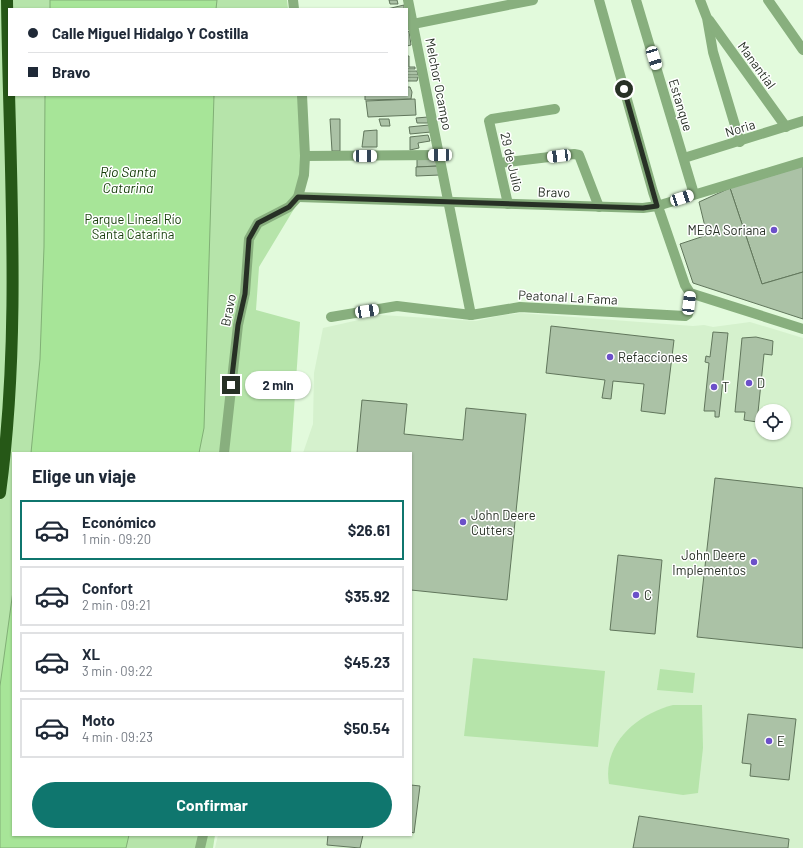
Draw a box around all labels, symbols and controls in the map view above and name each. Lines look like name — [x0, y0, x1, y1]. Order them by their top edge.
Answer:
text: Calle Miguel Hidalgo Y Costilla — [52, 24, 248, 42]
street label: Melchor Ocampo — [422, 36, 456, 132]
street label: Manantial — [735, 38, 779, 92]
car — [645, 45, 663, 71]
text: Bravo — [52, 63, 90, 81]
street label: Estanque — [666, 77, 697, 133]
route start — [615, 80, 633, 98]
street label: Noria — [723, 116, 757, 140]
street label: 29 de Julio — [497, 131, 527, 193]
car — [428, 149, 452, 161]
car — [546, 149, 572, 163]
car — [353, 150, 377, 162]
water label: Río Santa Catarina — [100, 163, 156, 196]
street label: Bravo — [537, 183, 571, 201]
car — [669, 189, 695, 207]
park label: Parque Lineal Río Santa Catarina — [84, 211, 182, 242]
place label: MEGA Soriana — [687, 222, 766, 238]
marker: MEGA Soriana — [769, 225, 779, 235]
street label: Peatonal La Fama — [518, 286, 618, 308]
car — [682, 290, 696, 316]
street label: Bravo — [217, 293, 239, 327]
car — [354, 303, 380, 319]
place label: Refacciones — [618, 349, 688, 365]
marker: Refacciones — [605, 352, 615, 362]
callout: 2 min — [245, 371, 311, 399]
place label: D — [757, 375, 765, 391]
route end — [222, 376, 240, 394]
text: 2 min — [262, 377, 294, 393]
marker: D — [744, 378, 754, 388]
place label: T — [722, 379, 729, 395]
marker: T — [709, 382, 719, 392]
map controls — [755, 404, 791, 440]
button: locate — [755, 404, 791, 440]
text: Elige un viaje — [32, 465, 136, 487]
place label: John Deere Cutters — [471, 507, 536, 538]
icon: car — [34, 512, 70, 548]
text: Económico — [82, 513, 156, 531]
marker: John Deere Cutters — [458, 517, 468, 527]
text: $26.61 — [348, 521, 390, 539]
text: 1 min · 09:20 — [82, 531, 151, 547]
place label: John Deere Implementos — [672, 547, 746, 578]
marker: John Deere Implementos — [749, 557, 759, 567]
icon: car — [34, 578, 70, 614]
text: Confort — [82, 579, 133, 597]
text: $35.92 — [345, 587, 390, 605]
place label: C — [644, 587, 652, 603]
marker: C — [631, 590, 641, 600]
text: 2 min · 09:21 — [82, 597, 150, 613]
icon: car — [34, 644, 70, 680]
text: XL — [82, 645, 100, 663]
text: $45.23 — [344, 653, 390, 671]
text: 3 min · 09:22 — [82, 663, 153, 679]
icon: car — [34, 710, 70, 746]
text: Moto — [82, 711, 115, 729]
text: $50.54 — [344, 719, 390, 737]
text: 4 min · 09:23 — [82, 729, 153, 745]
place label: E — [777, 733, 785, 749]
marker: E — [764, 736, 774, 746]
button: Confirmar — [32, 782, 392, 828]

